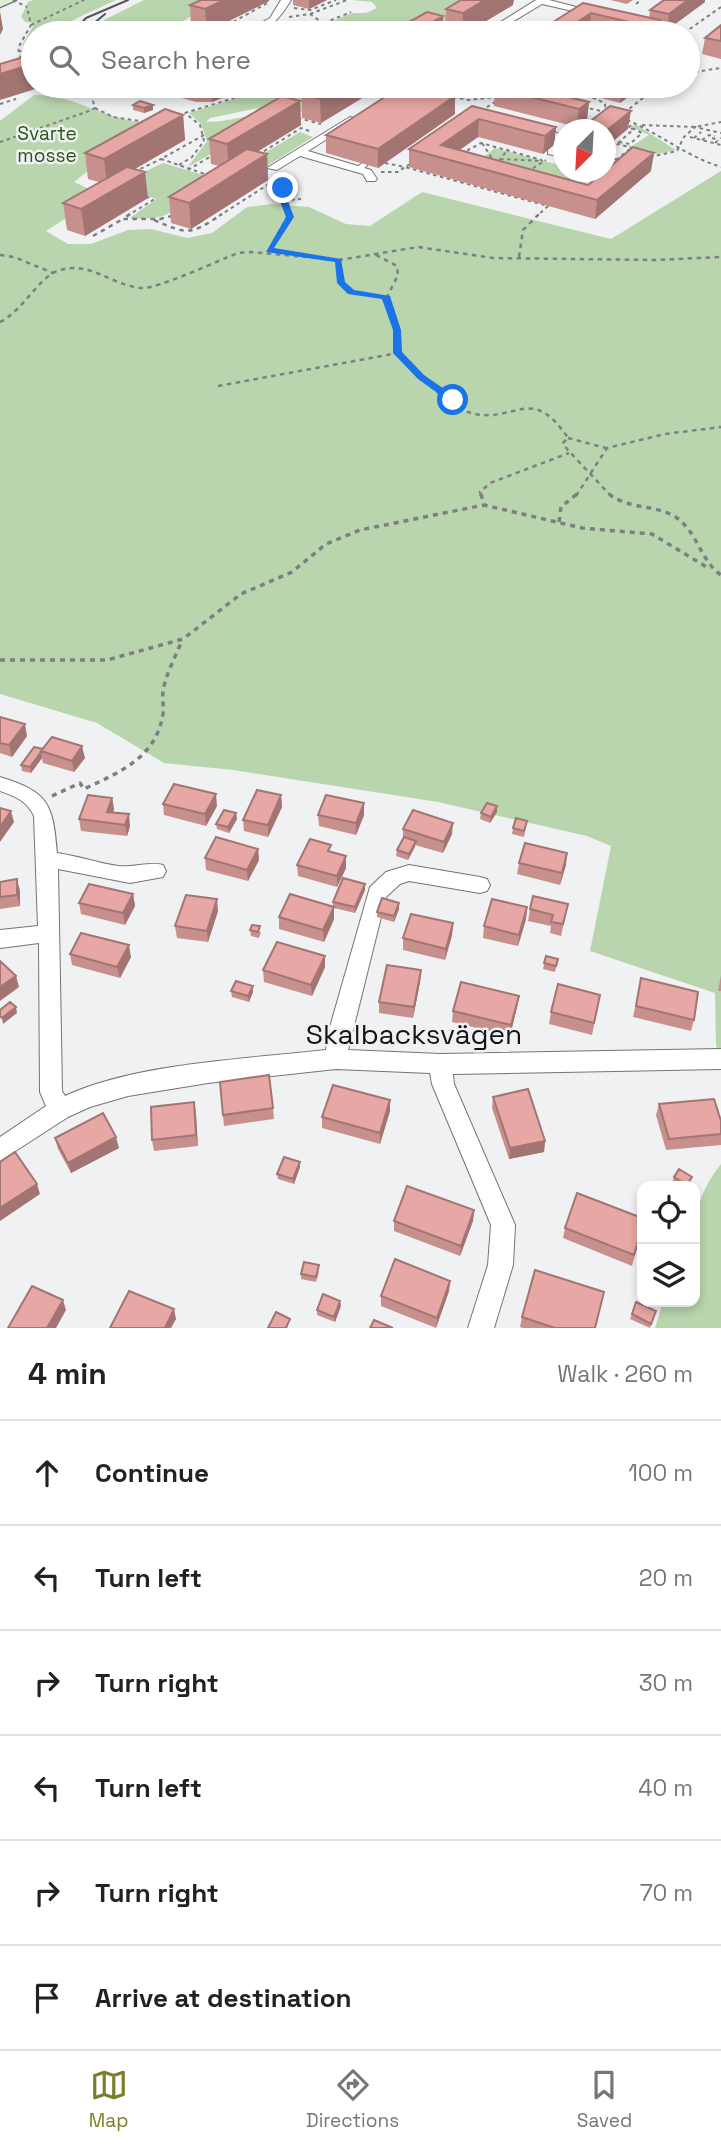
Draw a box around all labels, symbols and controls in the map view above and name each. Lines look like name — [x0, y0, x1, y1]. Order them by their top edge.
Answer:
search box — [21, 21, 700, 98]
icon: search — [45, 41, 83, 79]
text: Search here — [101, 43, 251, 77]
north arrow — [553, 119, 616, 182]
park label: Svarte mosse — [17, 121, 77, 168]
route end — [267, 172, 298, 203]
route start — [437, 384, 468, 415]
street label: Skalbacksvägen — [306, 1016, 522, 1052]
map controls — [637, 1181, 700, 1307]
button: locate — [637, 1181, 700, 1244]
button: layers — [637, 1244, 700, 1307]
text: 4 min — [28, 1354, 107, 1393]
text: Walk · 260 m — [557, 1359, 693, 1389]
icon: ahead — [28, 1454, 66, 1492]
text: Continue — [95, 1456, 209, 1490]
text: 100 m — [628, 1458, 693, 1488]
icon: left — [28, 1559, 66, 1597]
text: Turn left — [95, 1561, 202, 1595]
text: 20 m — [639, 1563, 693, 1593]
icon: right — [28, 1664, 66, 1702]
text: Turn right — [95, 1666, 219, 1700]
text: 30 m — [639, 1668, 693, 1698]
icon: left — [28, 1769, 66, 1807]
text: Turn left — [95, 1771, 202, 1805]
text: 40 m — [638, 1773, 693, 1803]
icon: right — [28, 1874, 66, 1912]
text: Turn right — [95, 1876, 219, 1910]
text: 70 m — [640, 1878, 693, 1908]
icon: arrive — [28, 1979, 66, 2017]
text: Arrive at destination — [95, 1981, 352, 2015]
tab: Map — [89, 2066, 128, 2133]
tab: Directions — [306, 2066, 399, 2133]
tab: Saved — [577, 2066, 632, 2133]

